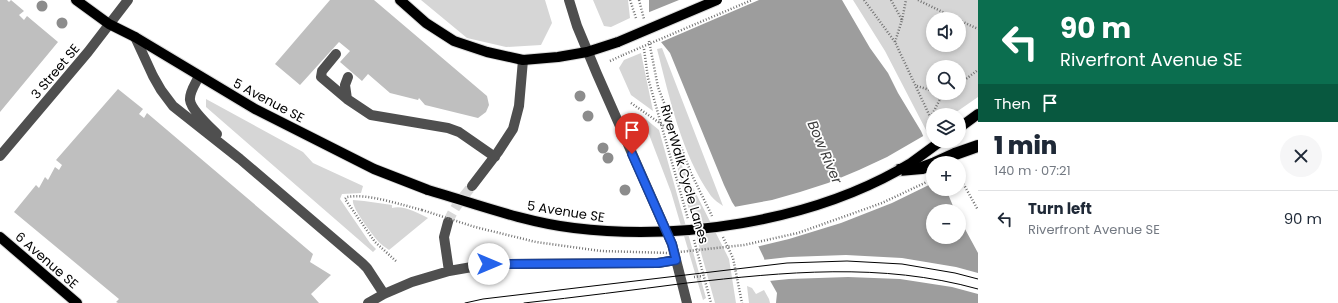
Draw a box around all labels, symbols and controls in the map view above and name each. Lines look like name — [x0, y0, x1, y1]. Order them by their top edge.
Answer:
text: 90 m — [1060, 9, 1131, 48]
map controls — [926, 12, 966, 244]
button: sound — [926, 12, 966, 52]
icon: left — [994, 16, 1046, 68]
street label: 3 Street SE — [27, 40, 84, 103]
text: Riverfront Avenue SE — [1060, 47, 1243, 72]
button: search — [926, 60, 966, 100]
street label: 5 Avenue SE — [230, 74, 308, 127]
icon: arrive — [1039, 92, 1061, 114]
text: Then — [994, 93, 1031, 114]
street label: RiverWalk Cycle Lanes — [656, 102, 714, 246]
button: layers — [926, 108, 966, 148]
pin — [615, 113, 649, 154]
water label: Bow River — [803, 117, 848, 187]
icon: arrive — [621, 119, 643, 141]
text: 1 min — [994, 129, 1057, 162]
button: close — [1280, 135, 1322, 177]
button: + — [926, 156, 966, 196]
text: 140 m · 07:21 — [994, 161, 1071, 180]
street label: 5 Avenue SE — [526, 196, 606, 227]
text: Turn left — [1028, 198, 1092, 219]
button: − — [926, 204, 966, 244]
icon: left — [994, 208, 1016, 230]
text: 90 m — [1284, 208, 1322, 229]
text: Riverfront Avenue SE — [1028, 220, 1160, 239]
street label: 6 Avenue SE — [11, 228, 82, 293]
position arrow — [468, 243, 510, 285]

